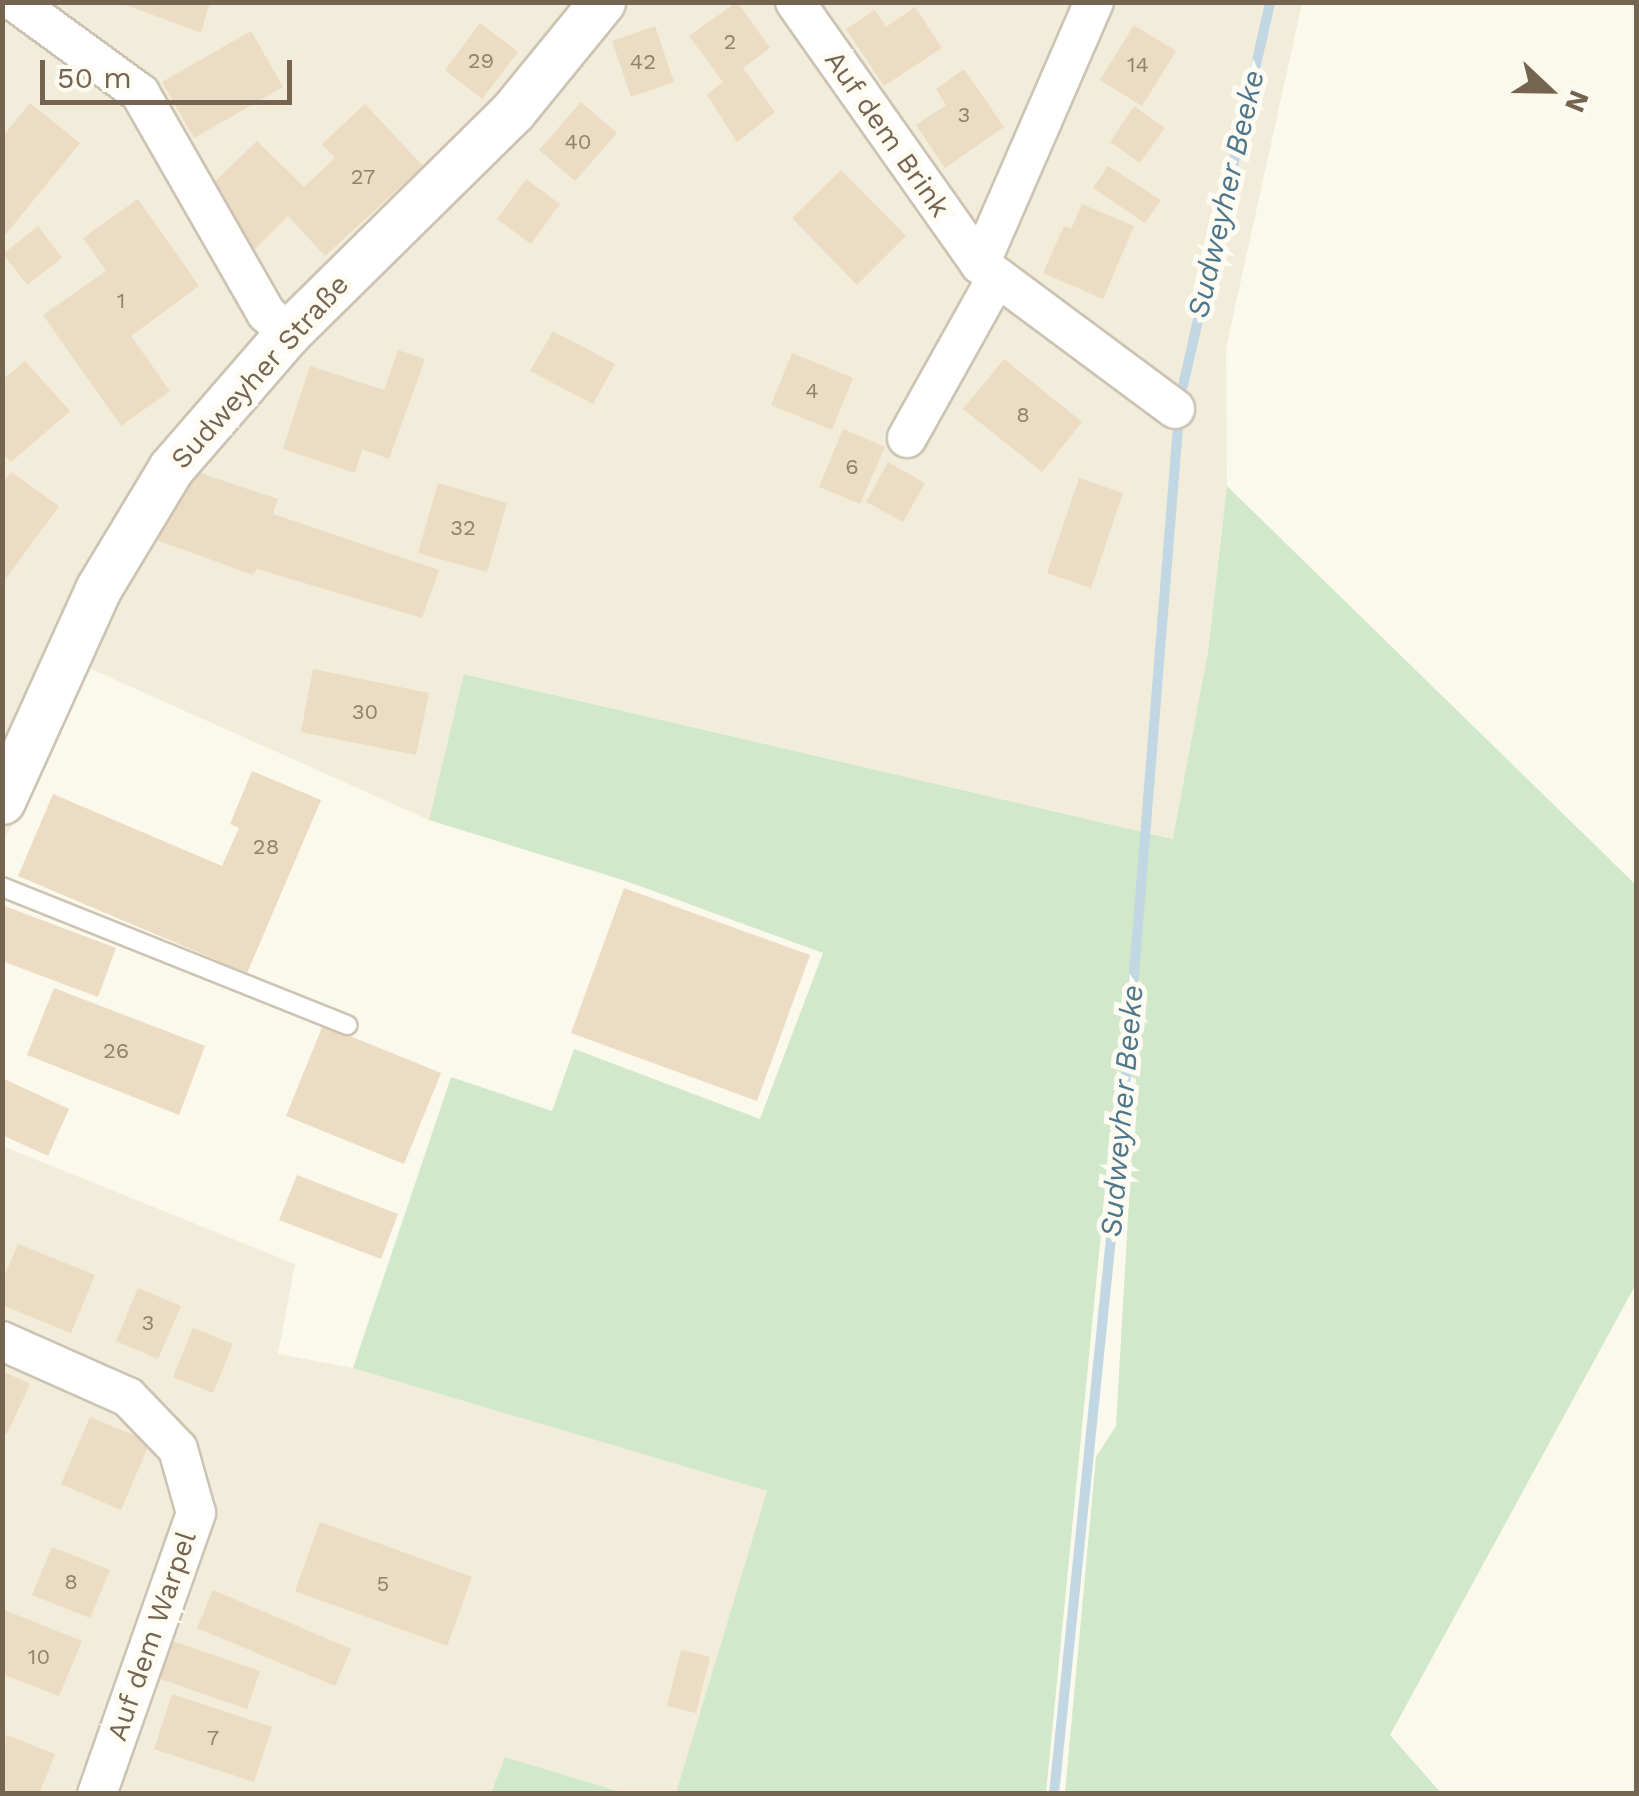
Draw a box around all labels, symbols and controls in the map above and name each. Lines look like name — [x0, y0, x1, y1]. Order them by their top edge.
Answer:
house number: 2 — [724, 29, 736, 55]
scale bar — [45, 40, 298, 102]
north arrow — [1499, 40, 1599, 140]
street label: Auf dem Brink — [817, 44, 957, 224]
house number: 29 — [468, 48, 494, 74]
house number: 42 — [630, 49, 656, 75]
house number: 14 — [1127, 52, 1149, 78]
text: 50 m — [57, 60, 132, 95]
water label: Sudweyher Beeke — [1180, 66, 1272, 322]
text: N — [1558, 86, 1596, 117]
house number: 3 — [958, 102, 970, 128]
house number: 40 — [564, 129, 592, 155]
house number: 27 — [351, 164, 375, 190]
street label: Sudweyher Straße — [164, 268, 356, 476]
house number: 1 — [117, 288, 125, 314]
house number: 4 — [805, 378, 819, 404]
house number: 8 — [1016, 402, 1030, 428]
house number: 6 — [845, 454, 859, 480]
house number: 32 — [450, 515, 476, 541]
house number: 30 — [352, 699, 378, 725]
house number: 28 — [253, 834, 279, 860]
water label: Sudweyher Beeke — [1093, 983, 1151, 1239]
house number: 26 — [103, 1038, 129, 1064]
house number: 3 — [142, 1310, 154, 1336]
street label: Auf dem Warpel — [100, 1526, 204, 1746]
house number: 8 — [64, 1569, 78, 1595]
house number: 5 — [377, 1571, 389, 1597]
house number: 10 — [28, 1644, 50, 1670]
house number: 7 — [207, 1725, 219, 1751]

